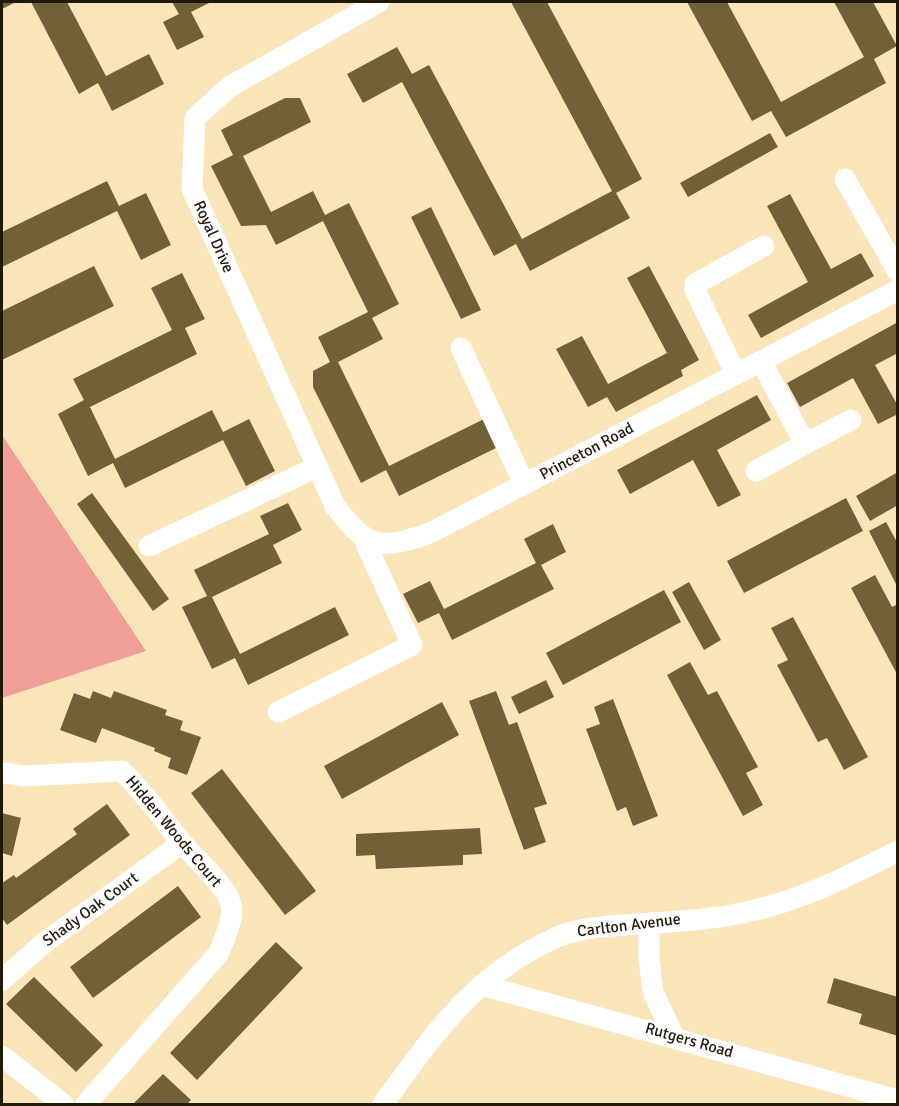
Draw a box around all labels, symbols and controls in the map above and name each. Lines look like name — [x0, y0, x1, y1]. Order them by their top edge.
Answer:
street label: Royal Drive — [189, 198, 237, 276]
street label: Princeton Road — [537, 419, 637, 485]
street label: Hidden Woods Court — [121, 772, 225, 892]
street label: Shady Oak Court — [39, 869, 143, 951]
street label: Carlton Avenue — [576, 910, 682, 942]
street label: Rutgers Road — [643, 1019, 735, 1063]

